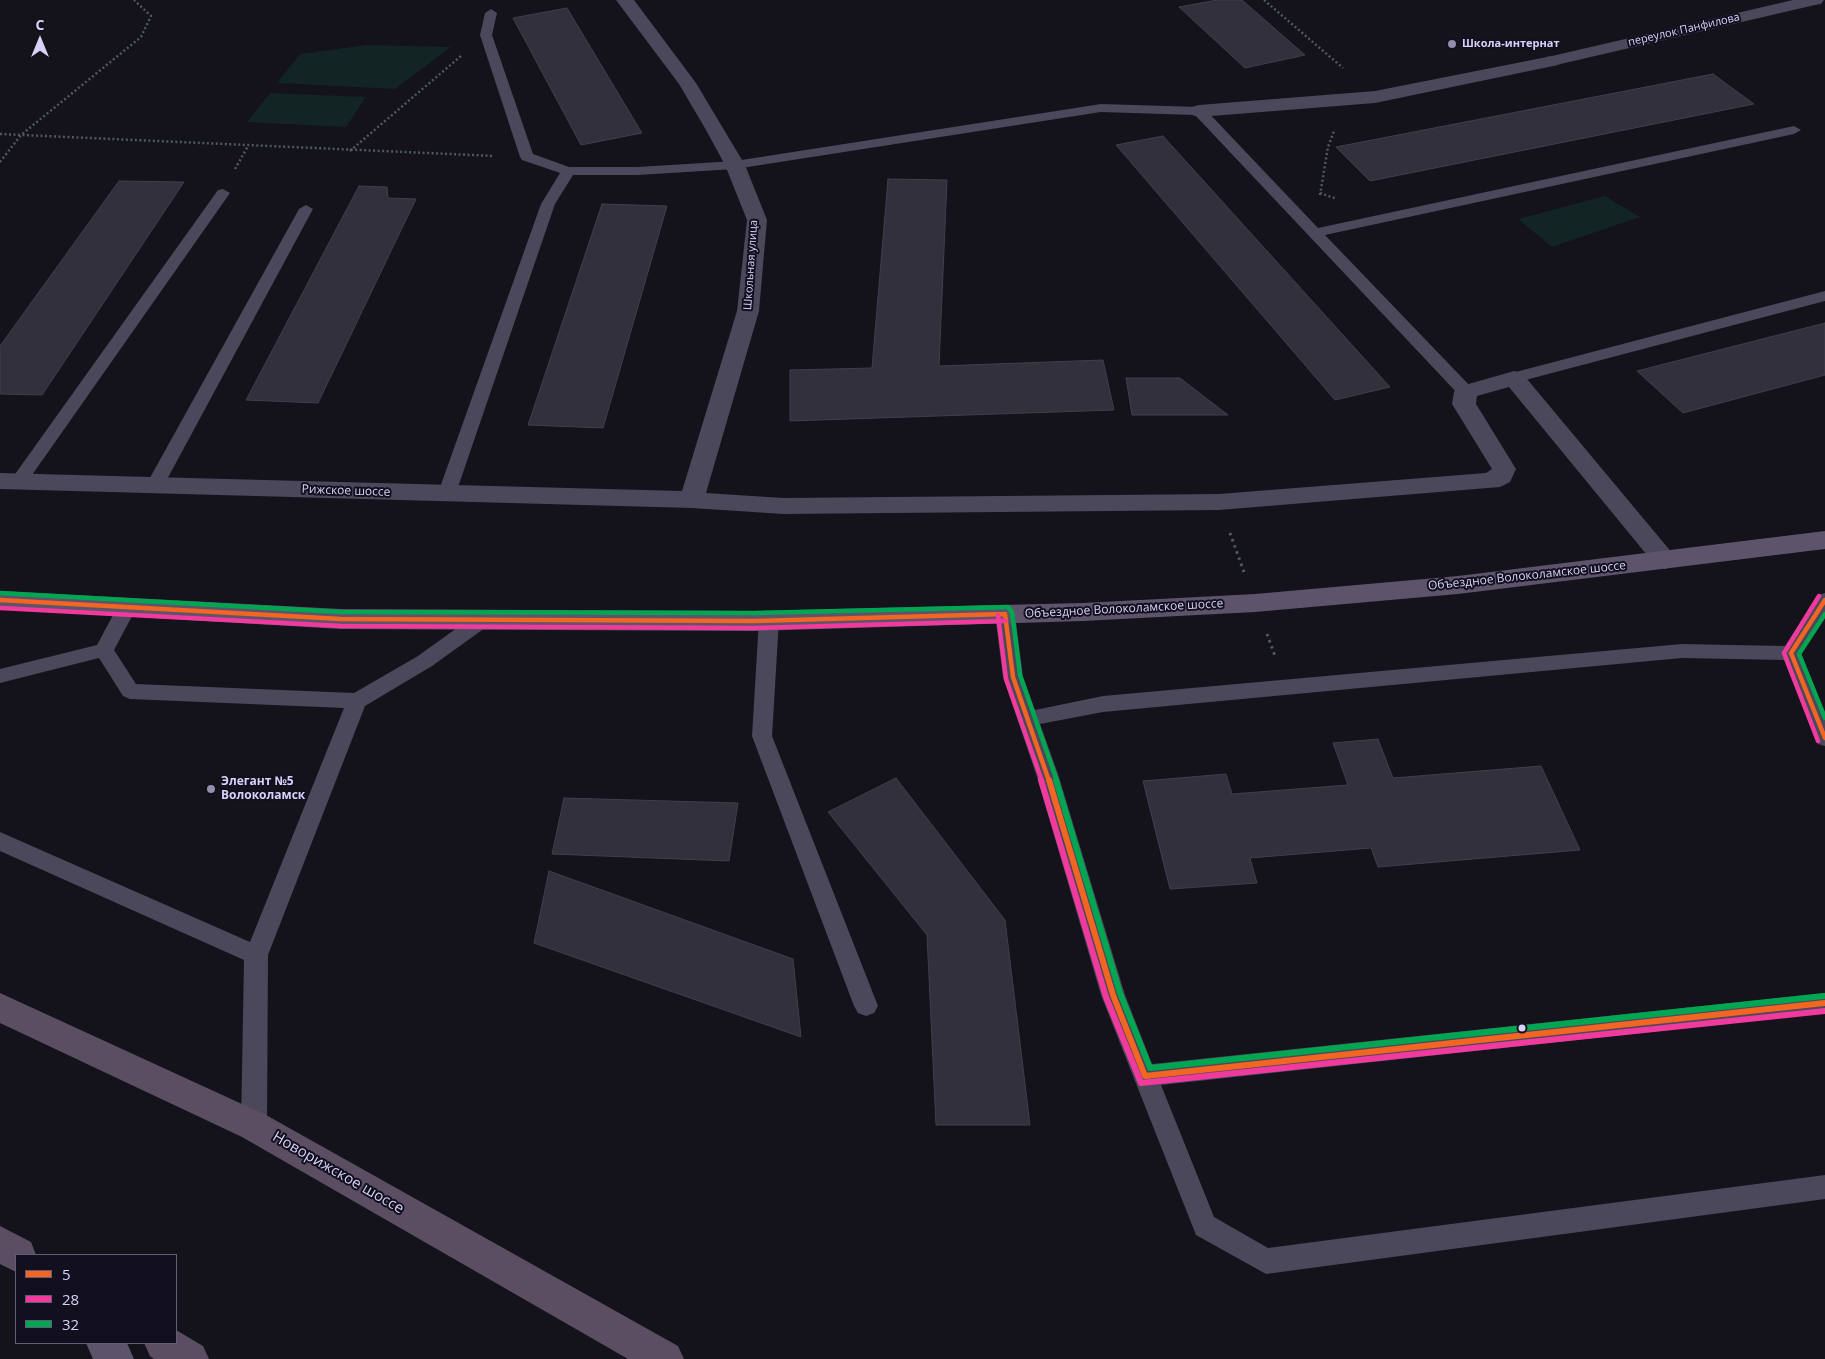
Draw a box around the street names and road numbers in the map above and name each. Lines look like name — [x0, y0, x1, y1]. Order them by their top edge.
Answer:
street label: переулок Панфилова — [1627, 11, 1741, 49]
street label: Школьная улица — [741, 220, 761, 310]
street label: Рижское шоссе — [301, 482, 391, 500]
street label: Объездное Волоколамское шоссе — [1427, 558, 1627, 594]
street label: Объездное Волоколамское шоссе — [1024, 597, 1224, 621]
street label: Новорижское шоссе — [269, 1128, 407, 1218]

